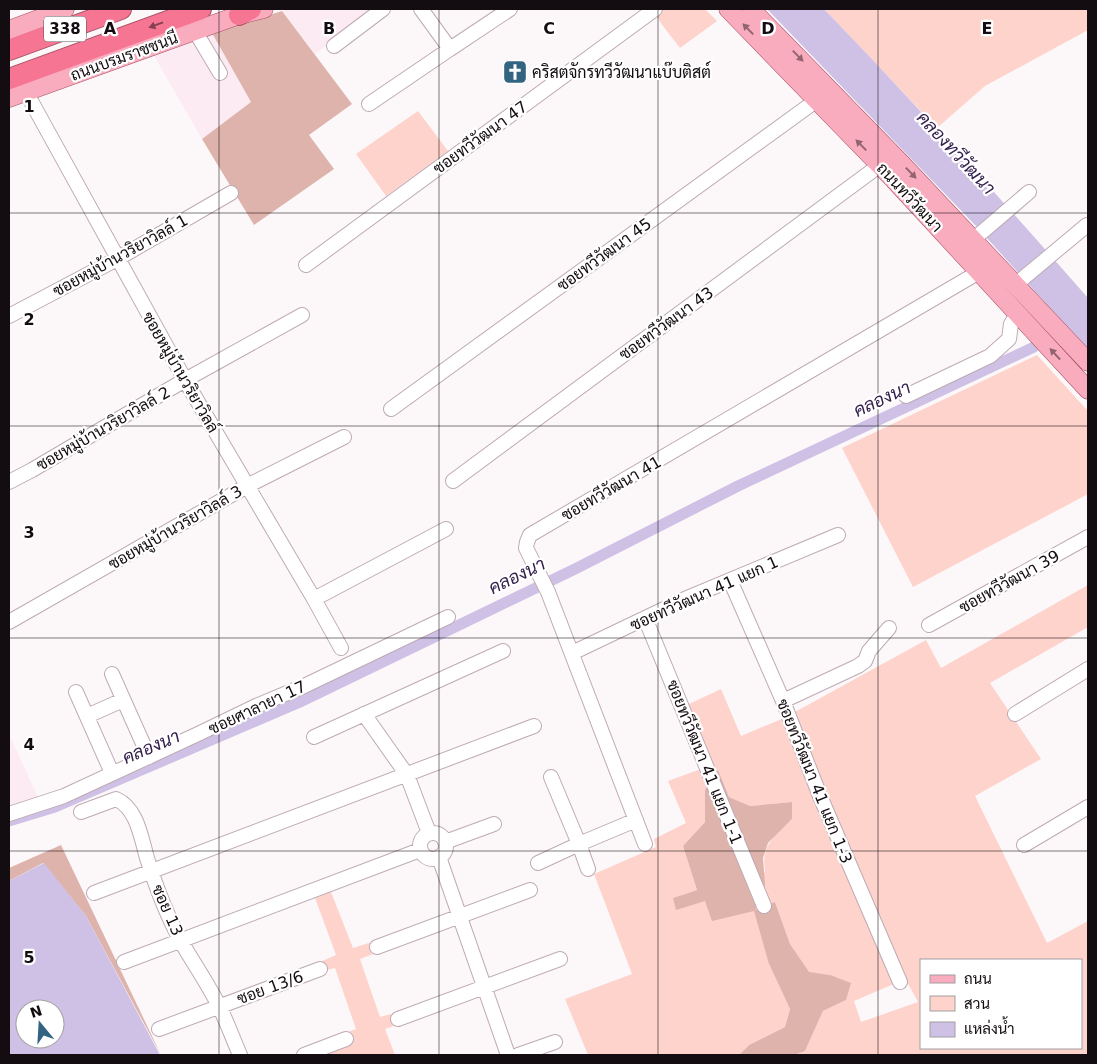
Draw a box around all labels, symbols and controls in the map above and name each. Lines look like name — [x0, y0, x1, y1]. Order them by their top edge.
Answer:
road number: 338 — [44, 16, 86, 42]
text: A — [104, 19, 117, 38]
text: B — [323, 19, 335, 38]
text: C — [543, 19, 555, 38]
text: D — [761, 19, 775, 38]
text: E — [982, 19, 992, 38]
one-way arrow — [148, 22, 163, 29]
one-way arrow — [742, 23, 754, 35]
street label: ถนนบรมราชชนนี — [67, 26, 180, 85]
one-way arrow — [792, 50, 804, 62]
church icon: คริสตจักรทวีวัฒนาแบ๊บติสต์ — [502, 59, 528, 85]
place label: คริสตจักรทวีวัฒนาแบ๊บติสต์ — [532, 60, 711, 82]
street label: ซอยทวีวัฒนา 47 — [428, 95, 531, 178]
text: 1 — [23, 97, 35, 116]
water label: คลองทวีวัฒนา — [913, 106, 1002, 199]
one-way arrow — [855, 140, 867, 152]
street label: ถนนทวีวัฒนา — [873, 157, 948, 236]
one-way arrow — [905, 166, 917, 178]
street label: ซอยหมู่บ้านวริยาวิลล์ 1 — [48, 208, 192, 302]
street label: ซอยทวีวัฒนา 45 — [552, 212, 655, 295]
street label: ซอยทวีวัฒนา 43 — [614, 281, 717, 364]
street label: ซอยหมู่บ้านวริยาวิลล์ — [137, 307, 225, 437]
text: 2 — [23, 310, 35, 329]
one-way arrow — [1049, 348, 1061, 360]
water label: คลองนา — [850, 376, 914, 421]
street label: ซอยหมู่บ้านวริยาวิลล์ 2 — [31, 380, 175, 476]
street label: ซอยทวีวัฒนา 41 — [557, 450, 664, 525]
street label: ซอยหมู่บ้านวริยาวิลล์ 3 — [103, 479, 247, 575]
text: 3 — [23, 523, 35, 542]
street label: ซอยทวีวัฒนา 39 — [955, 544, 1063, 617]
street label: ซอยทวีวัฒนา 41 แยก 1 — [626, 550, 781, 635]
water label: คลองนา — [485, 553, 549, 598]
street label: ซอยทวีวัฒนา 41 แยก 1-1 — [663, 676, 748, 847]
street label: ซอยศาลายา 17 — [206, 677, 309, 738]
street label: ซอยทวีวัฒนา 41 แยก 1-3 — [773, 695, 858, 866]
water label: คลองนา — [119, 725, 183, 768]
text: 4 — [23, 735, 35, 754]
street label: ซอย 13 — [148, 882, 187, 939]
text: 5 — [23, 948, 35, 967]
legend — [920, 959, 1082, 1049]
street label: ซอย 13/6 — [234, 967, 306, 1008]
text: ถนน — [964, 970, 992, 988]
text: สวน — [964, 995, 990, 1013]
north arrow — [15, 999, 65, 1049]
text: N — [28, 1002, 44, 1021]
text: แหล่งน้ำ — [964, 1016, 1015, 1038]

